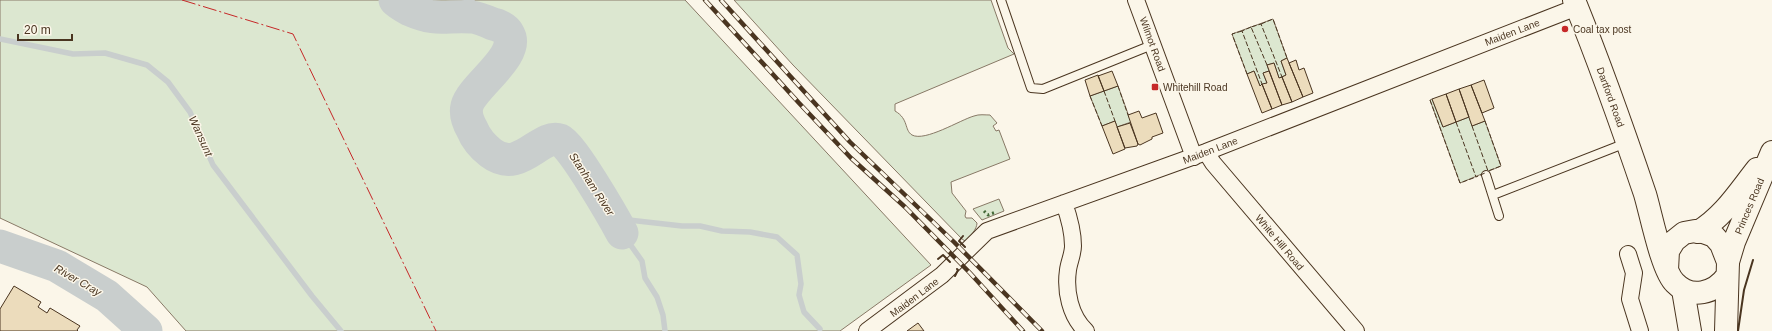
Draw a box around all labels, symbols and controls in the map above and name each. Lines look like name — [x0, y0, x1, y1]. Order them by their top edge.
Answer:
street label: Wilmot Road — [1138, 15, 1167, 73]
scale bar — [18, 16, 72, 42]
street label: Maiden Lane — [1483, 17, 1542, 48]
text: 20 m — [24, 23, 51, 37]
marker: Coal tax post — [1560, 24, 1570, 34]
place label: Coal tax post — [1573, 24, 1632, 35]
street label: Dartford Road — [1595, 66, 1626, 129]
marker: Whitehill Road — [1150, 82, 1160, 92]
place label: Whitehill Road — [1163, 82, 1227, 93]
water label: Wansunt — [187, 114, 216, 159]
street label: Maiden Lane — [1181, 135, 1240, 166]
water label: Stanham River — [567, 150, 618, 219]
street label: Princes Road — [1733, 176, 1766, 236]
street label: White Hill Road — [1253, 212, 1306, 272]
water label: River Cray — [53, 262, 105, 299]
street label: Maiden Lane — [888, 275, 941, 319]

